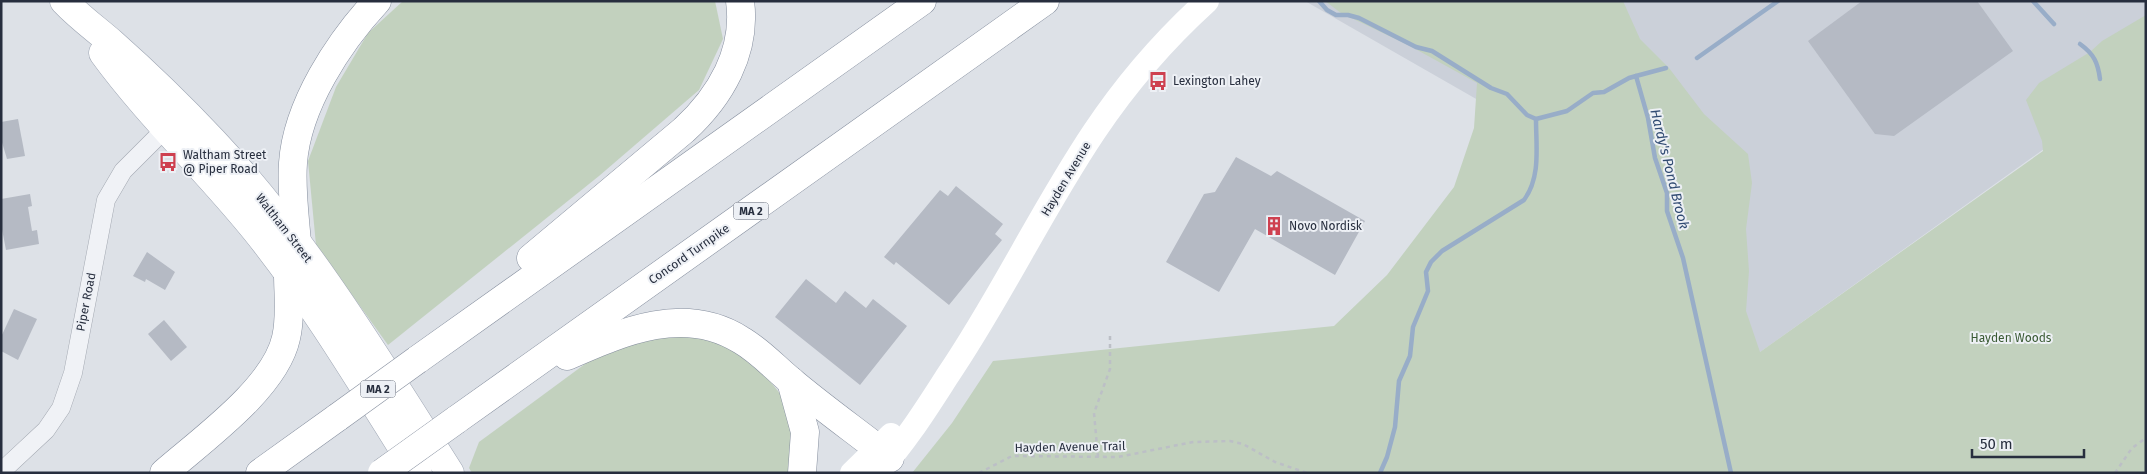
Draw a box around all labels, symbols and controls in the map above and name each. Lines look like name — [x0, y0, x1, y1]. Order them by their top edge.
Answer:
bus stop icon: Lexington Lahey — [1147, 70, 1169, 92]
place label: Lexington Lahey — [1173, 74, 1261, 88]
water label: Hardy's Pond Brook — [1646, 107, 1693, 231]
street label: Hayden Avenue — [1038, 139, 1094, 219]
place label: Waltham Street @ Piper Road — [183, 148, 267, 176]
bus stop icon: Waltham Street @ Piper Road — [157, 151, 179, 173]
street label: Waltham Street — [253, 191, 316, 266]
road number: MA 2 — [734, 202, 768, 220]
building icon: Novo Nordisk — [1263, 215, 1285, 237]
place label: Novo Nordisk — [1289, 219, 1363, 233]
street label: Concord Turnpike — [646, 221, 732, 287]
street label: Piper Road — [73, 271, 99, 333]
park label: Hayden Woods — [1971, 331, 2052, 345]
road number: MA 2 — [360, 380, 396, 398]
scale bar — [1972, 426, 2084, 458]
text: 50 m — [1980, 435, 2013, 453]
street label: Hayden Avenue Trail — [1014, 439, 1126, 455]

